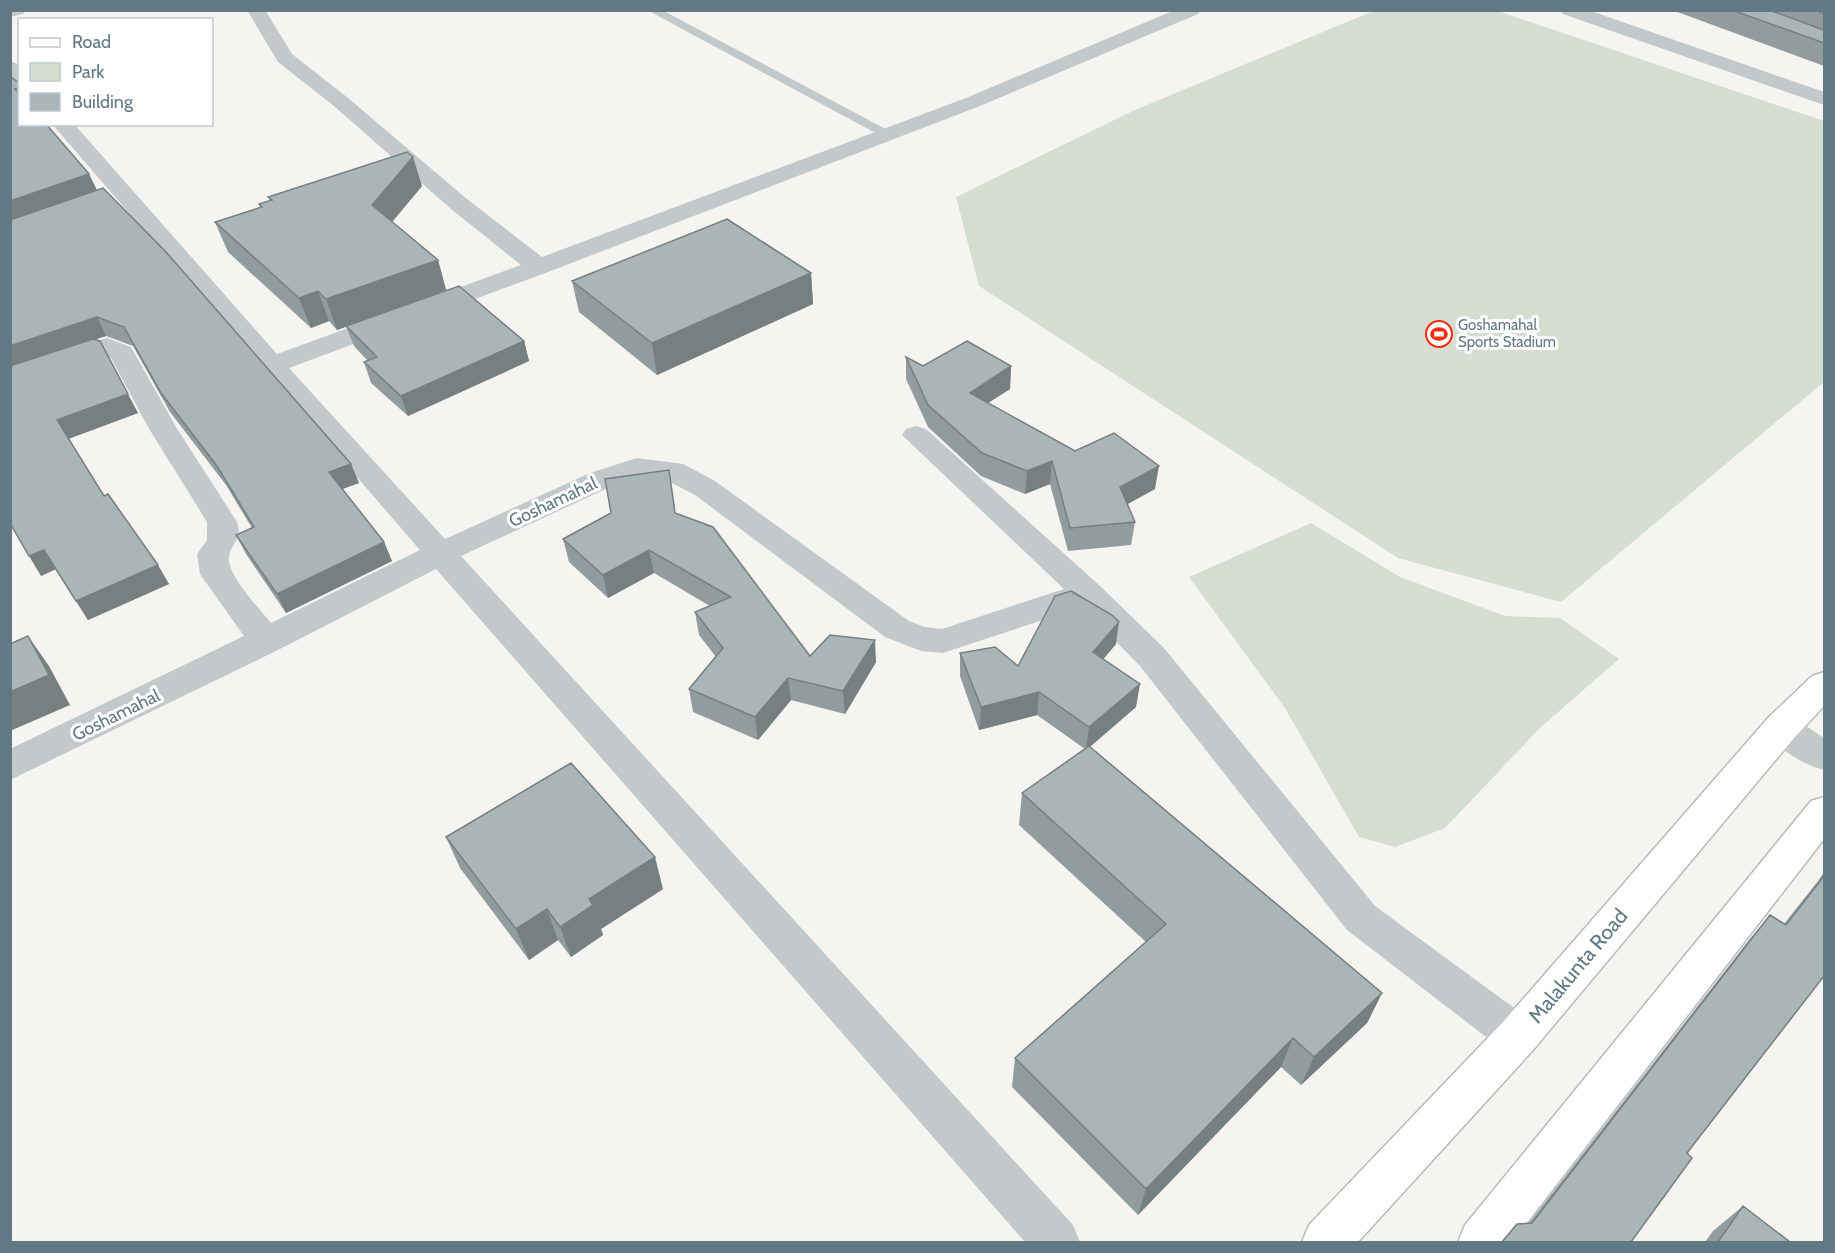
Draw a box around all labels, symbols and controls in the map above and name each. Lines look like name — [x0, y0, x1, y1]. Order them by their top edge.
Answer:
legend — [18, 18, 213, 126]
text: Road — [72, 31, 111, 53]
text: Park — [72, 61, 105, 83]
text: Building — [72, 91, 134, 113]
place label: Goshamahal Sports Stadium — [1458, 316, 1556, 351]
sports icon: Goshamahal Sports Stadium — [1424, 319, 1454, 349]
street label: Goshamahal — [505, 472, 601, 532]
street label: Goshamahal — [69, 684, 164, 746]
street label: Malakunta Road — [1523, 903, 1633, 1028]

